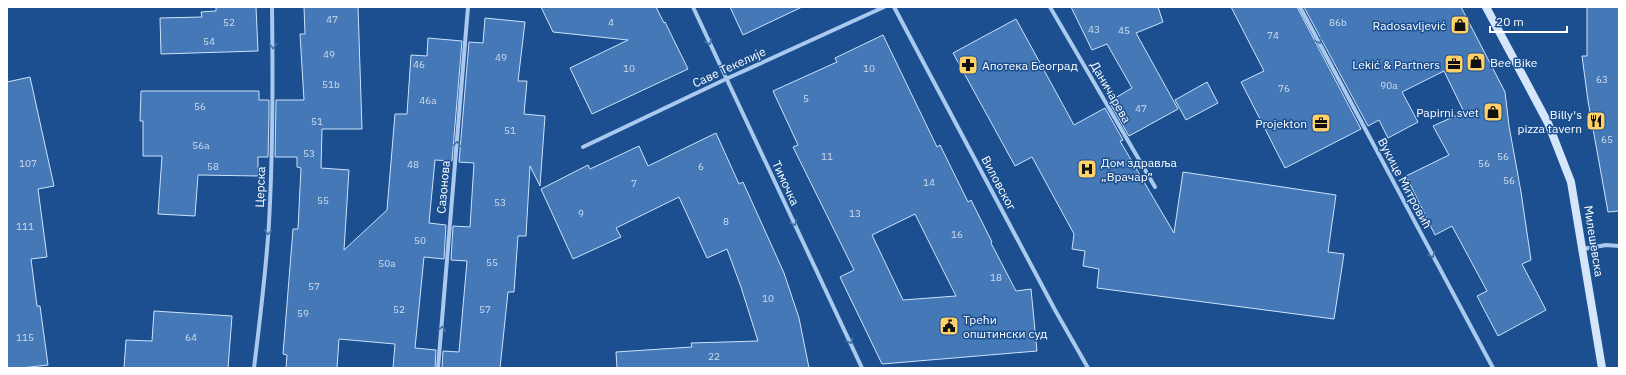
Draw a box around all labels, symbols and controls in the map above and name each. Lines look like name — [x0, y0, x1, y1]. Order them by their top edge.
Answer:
scale bar — [1490, 8, 1567, 34]
house number: 47 — [326, 13, 338, 26]
shop icon: Radosavljević — [1449, 14, 1471, 36]
text: 20 m — [1496, 14, 1524, 29]
house number: 52 — [223, 16, 235, 29]
house number: 4 — [608, 16, 614, 29]
house number: 86b — [1329, 16, 1347, 29]
place label: Radosavljević — [1373, 18, 1446, 33]
house number: 43 — [1088, 23, 1100, 36]
house number: 45 — [1118, 24, 1130, 37]
house number: 74 — [1267, 29, 1279, 42]
house number: 54 — [203, 35, 215, 48]
one-way arrow — [1314, 37, 1321, 45]
one-way arrow — [704, 38, 712, 46]
one-way arrow — [268, 43, 277, 49]
street label: Саве Текелије — [690, 43, 768, 91]
house number: 49 — [323, 48, 335, 61]
house number: 49 — [495, 51, 507, 64]
shop icon: Bee Bike — [1465, 51, 1487, 73]
office icon: Lekić & Partners — [1443, 53, 1465, 75]
pharmacy icon: Апотека Београд — [957, 54, 979, 76]
place label: Bee Bike — [1490, 55, 1538, 70]
place label: Lekić & Partners — [1352, 57, 1440, 72]
house number: 46 — [413, 58, 425, 71]
place label: Апотека Београд — [982, 58, 1078, 73]
street label: Даничарева — [1087, 59, 1135, 126]
house number: 10 — [623, 62, 635, 75]
house number: 10 — [863, 62, 875, 75]
house number: 63 — [1596, 73, 1608, 86]
house number: 51b — [322, 78, 340, 91]
house number: 90a — [1380, 79, 1398, 92]
house number: 76 — [1278, 82, 1290, 95]
house number: 5 — [803, 92, 809, 105]
house number: 46a — [419, 94, 437, 107]
house number: 56 — [194, 100, 206, 113]
shop icon: Papirni svet — [1482, 101, 1504, 123]
house number: 47 — [1135, 102, 1147, 115]
place label: Papirni svet — [1416, 105, 1479, 120]
place label: Billy's pizza tavern — [1518, 107, 1582, 136]
restaurant icon: Billy's pizza tavern — [1585, 110, 1607, 132]
office icon: Projekton — [1310, 112, 1332, 134]
house number: 51 — [311, 115, 323, 128]
place label: Projekton — [1255, 116, 1307, 131]
house number: 51 — [504, 124, 516, 137]
house number: 65 — [1601, 133, 1613, 146]
street label: Вукице Митровић — [1375, 135, 1435, 231]
house number: 56a — [192, 139, 210, 152]
one-way arrow — [452, 141, 461, 147]
house number: 53 — [303, 147, 315, 160]
house number: 11 — [821, 150, 833, 163]
house number: 56 — [1497, 150, 1509, 163]
street label: Виловског — [978, 153, 1020, 213]
place label: Дом здравља „Врачар” — [1101, 155, 1177, 184]
house number: 107 — [19, 157, 37, 170]
house number: 56 — [1478, 157, 1490, 170]
house number: 48 — [407, 158, 419, 171]
street label: Тимочка — [769, 158, 803, 208]
hospital icon: Дом здравља „Врачар” — [1076, 158, 1098, 180]
street label: Сазонова — [433, 159, 453, 214]
house number: 58 — [207, 160, 219, 173]
house number: 6 — [698, 160, 704, 173]
street label: Церска — [252, 166, 268, 208]
house number: 56 — [1503, 174, 1515, 187]
house number: 14 — [923, 176, 935, 189]
house number: 7 — [631, 177, 637, 190]
house number: 55 — [317, 194, 329, 207]
house number: 53 — [494, 196, 506, 209]
street label: Милешевска — [1581, 204, 1607, 278]
house number: 9 — [578, 207, 584, 220]
house number: 13 — [849, 207, 861, 220]
house number: 8 — [723, 215, 729, 228]
one-way arrow — [789, 219, 797, 227]
house number: 111 — [16, 220, 34, 233]
house number: 16 — [951, 228, 963, 241]
one-way arrow — [264, 229, 273, 235]
house number: 50 — [414, 234, 426, 247]
one-way arrow — [1427, 251, 1434, 259]
house number: 55 — [486, 256, 498, 269]
house number: 50a — [378, 257, 396, 270]
house number: 18 — [990, 271, 1002, 284]
house number: 57 — [308, 280, 320, 293]
house number: 10 — [762, 292, 774, 305]
house number: 52 — [393, 303, 405, 316]
house number: 57 — [479, 303, 491, 316]
house number: 59 — [297, 307, 309, 320]
place label: Трећи општински суд — [963, 312, 1047, 341]
public building icon: Трећи општински суд — [938, 315, 960, 337]
one-way arrow — [437, 326, 446, 332]
house number: 115 — [16, 331, 34, 344]
house number: 64 — [185, 331, 197, 344]
one-way arrow — [845, 337, 853, 344]
house number: 22 — [708, 350, 720, 363]

